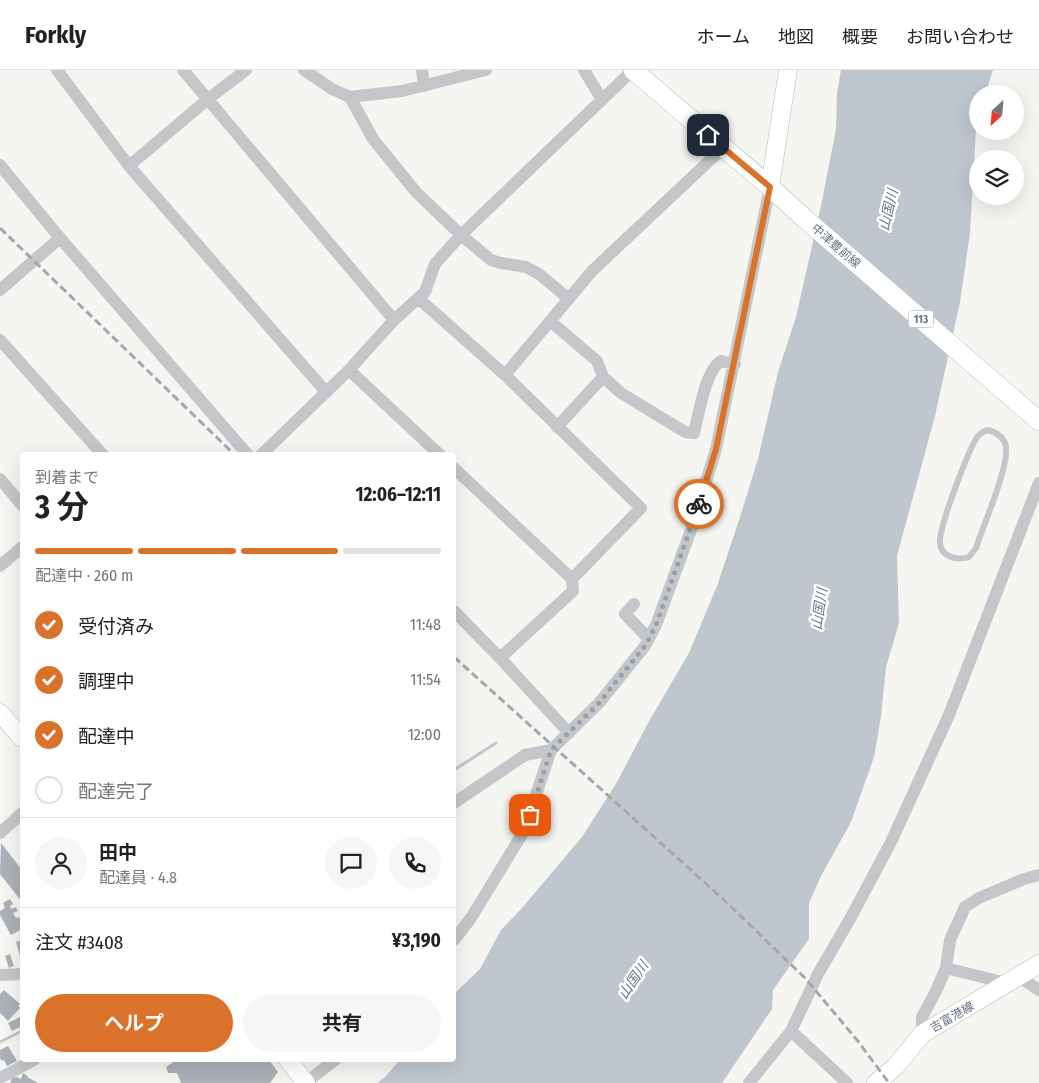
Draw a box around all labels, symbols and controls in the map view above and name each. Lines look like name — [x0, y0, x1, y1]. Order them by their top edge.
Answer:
text: Forkly — [25, 21, 86, 49]
text: ホーム — [697, 26, 750, 48]
text: 地図 — [778, 26, 814, 48]
text: 概要 — [842, 26, 878, 48]
text: お問い合わせ — [906, 26, 1014, 48]
north arrow — [969, 85, 1024, 140]
map controls — [969, 85, 1024, 205]
pin — [687, 114, 729, 156]
icon: home — [694, 121, 722, 149]
button: layers — [969, 150, 1024, 205]
water label: 山国川 — [875, 186, 902, 232]
street label: 中津豊前線 — [809, 221, 863, 271]
road number: 113 — [908, 310, 934, 328]
text: 到着まで — [35, 468, 99, 487]
courier — [674, 479, 724, 529]
text: 12:06–12:11 — [356, 483, 441, 506]
text: 3 分 — [35, 488, 89, 526]
icon: bike — [685, 490, 713, 518]
text: 配達中 · 260 m — [35, 566, 133, 585]
water label: 山国川 — [808, 585, 831, 631]
icon: check — [35, 611, 63, 639]
text: 受付済み — [78, 615, 154, 638]
text: 11:48 — [410, 615, 441, 634]
icon: check — [35, 666, 63, 694]
text: 調理中 — [78, 670, 135, 693]
text: 11:54 — [410, 670, 441, 689]
icon: check — [35, 721, 63, 749]
text: 配達中 — [78, 725, 135, 748]
text: 12:00 — [408, 725, 441, 744]
text: 配達完了 — [78, 780, 154, 803]
pin — [509, 794, 551, 836]
icon: bag — [516, 801, 544, 829]
button: person — [35, 837, 87, 889]
button: chat — [325, 837, 377, 889]
button: phone — [389, 837, 441, 889]
text: 田中 — [99, 841, 137, 864]
text: 配達員 · 4.8 — [99, 868, 177, 887]
text: ¥3,190 — [392, 929, 441, 952]
text: 注文 #3408 — [35, 931, 123, 954]
water label: 山国川 — [615, 956, 653, 1002]
button: ヘルプ — [35, 994, 233, 1052]
button: 共有 — [243, 994, 441, 1052]
street label: 吉富港線 — [928, 999, 976, 1035]

